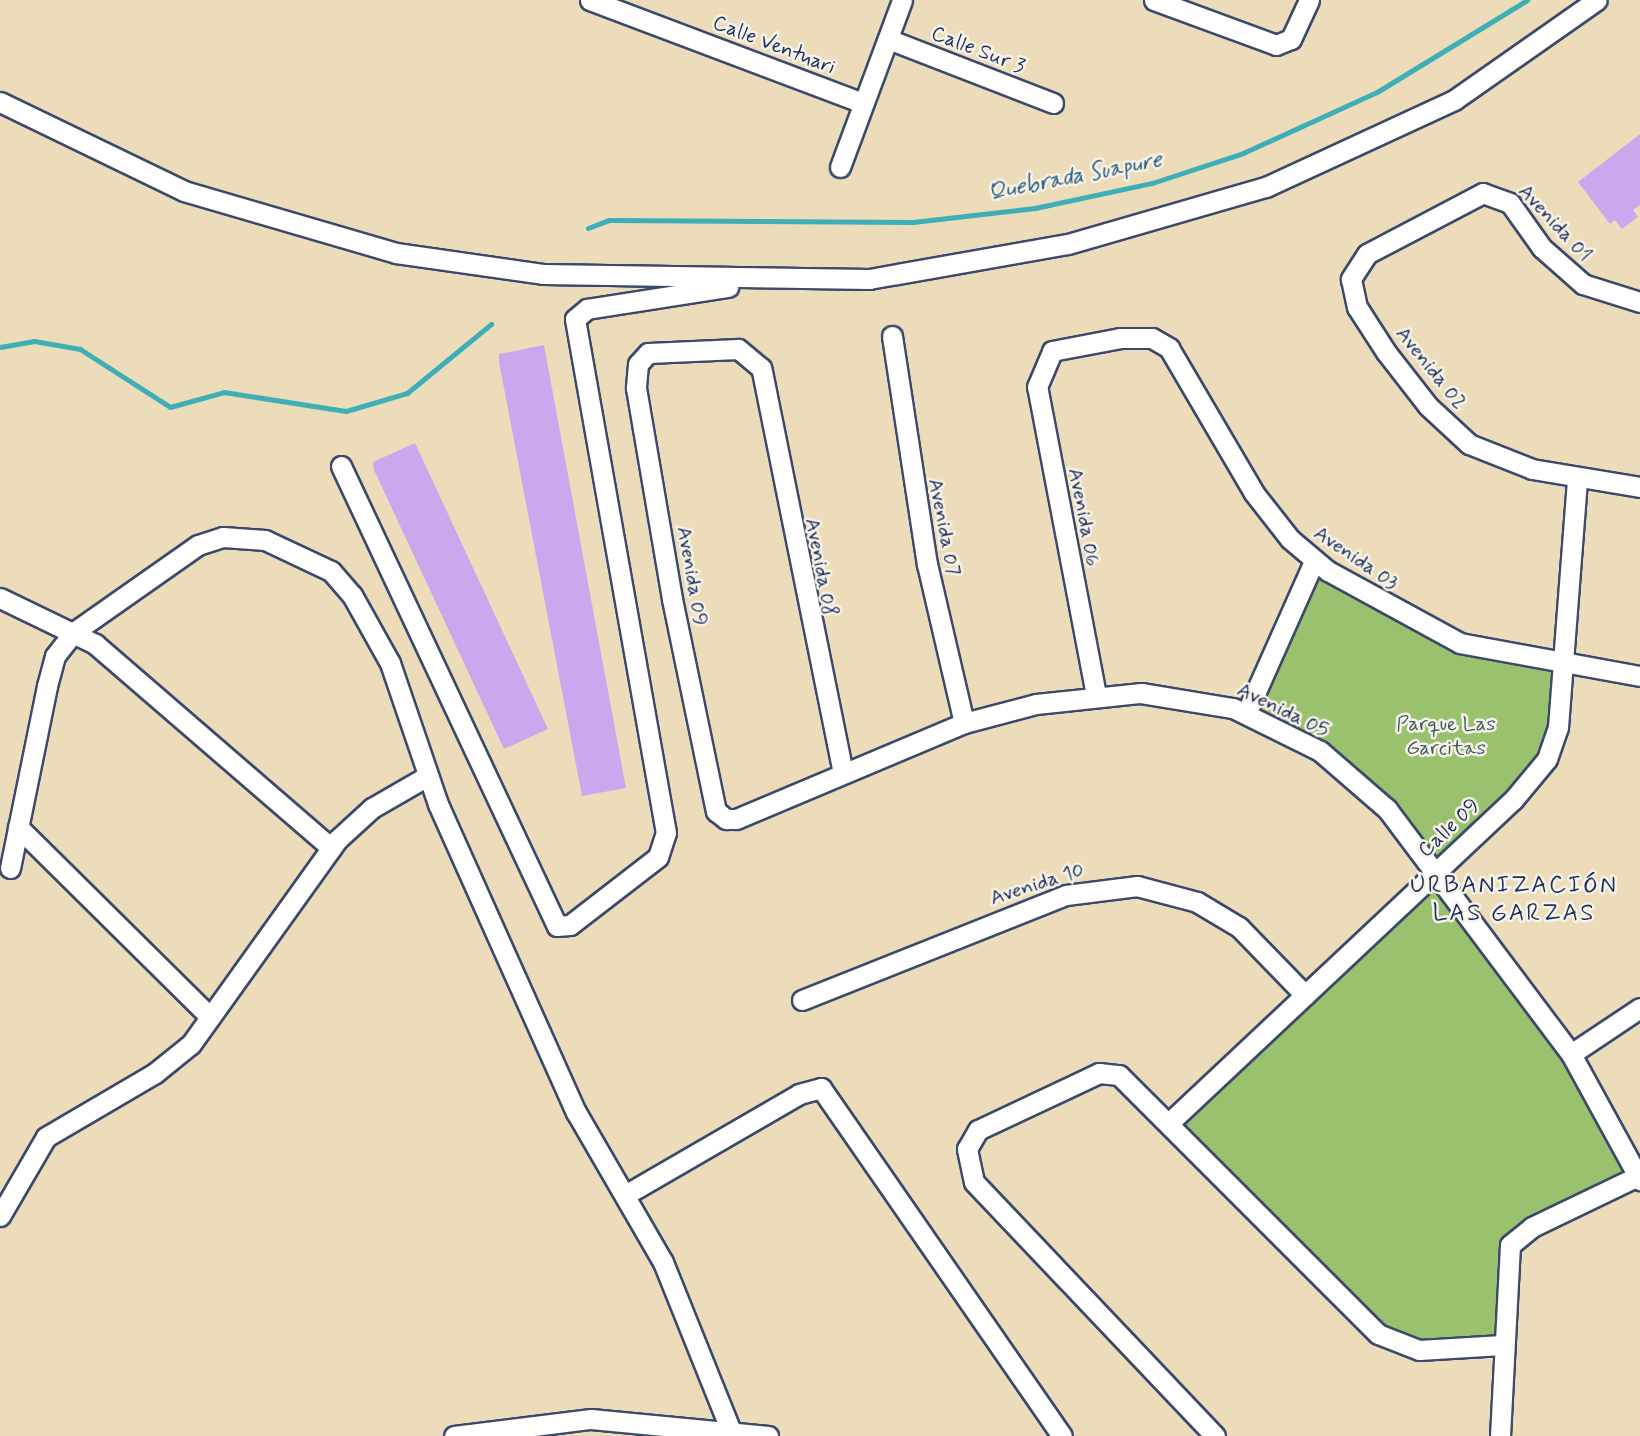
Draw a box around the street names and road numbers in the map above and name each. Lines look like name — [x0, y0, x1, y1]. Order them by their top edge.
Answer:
street label: Calle Ventuari — [709, 10, 839, 80]
street label: Calle Sur 3 — [928, 21, 1028, 79]
street label: Avenida 01 — [1513, 179, 1597, 267]
street label: Avenida 02 — [1390, 322, 1472, 414]
street label: Avenida 06 — [1062, 466, 1106, 568]
street label: Avenida 07 — [922, 476, 966, 578]
street label: Avenida 08 — [799, 516, 843, 618]
street label: Avenida 03 — [1309, 520, 1403, 596]
street label: Avenida 09 — [671, 524, 713, 628]
street label: Avenida 05 — [1233, 677, 1333, 743]
street label: Calle 09 — [1413, 793, 1485, 863]
street label: Avenida 10 — [987, 857, 1087, 911]

